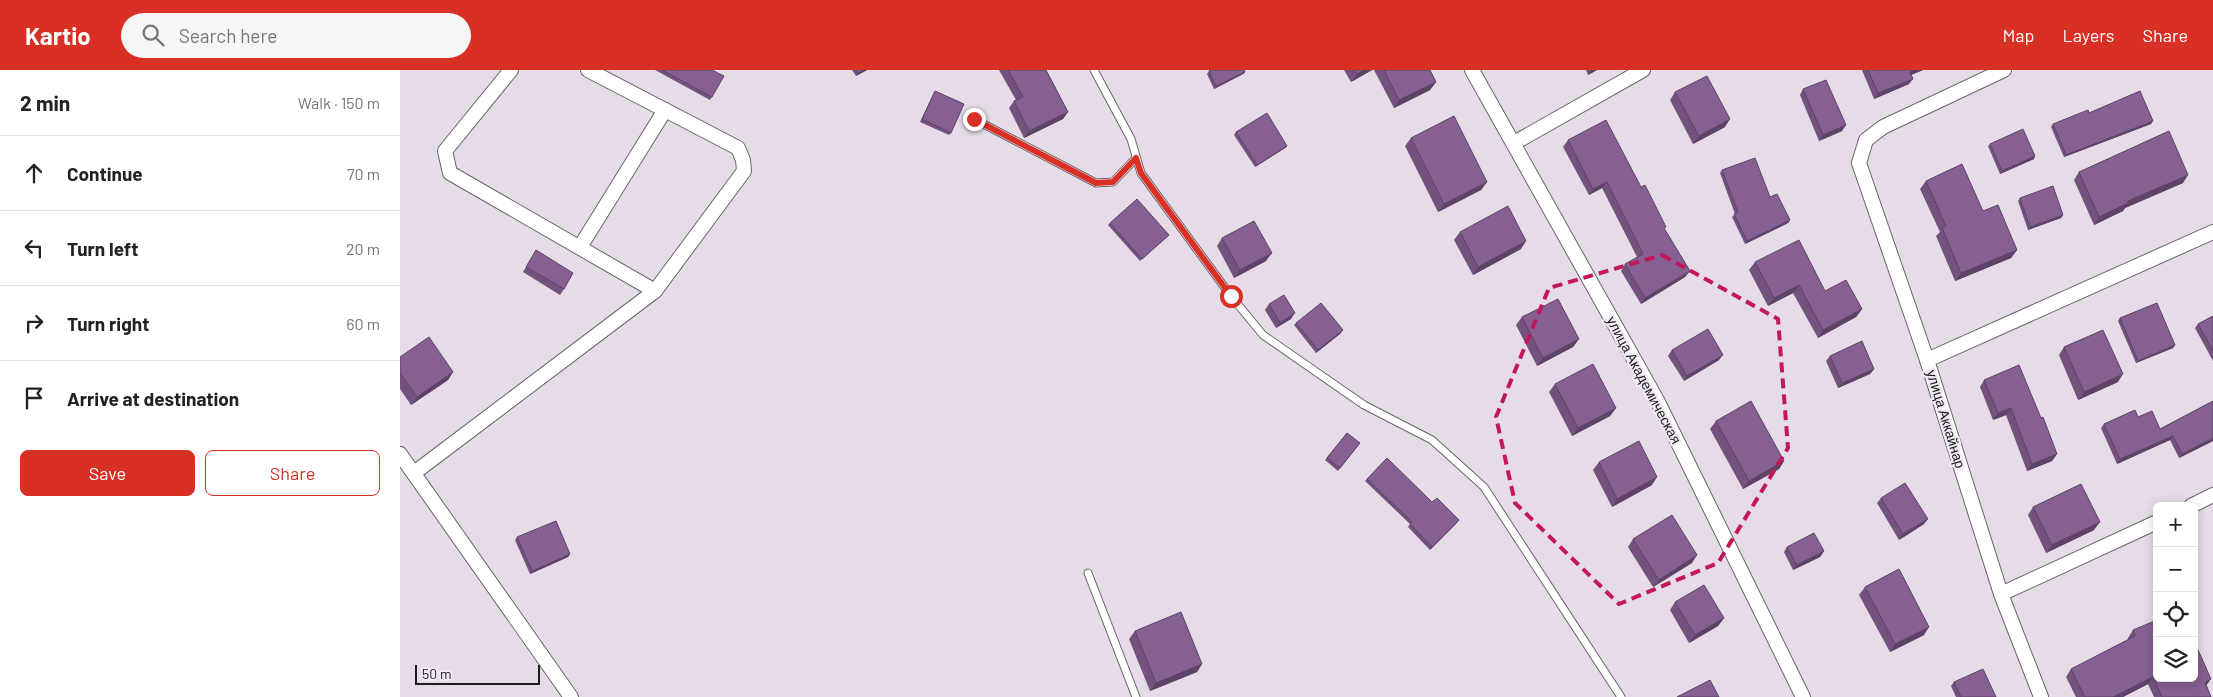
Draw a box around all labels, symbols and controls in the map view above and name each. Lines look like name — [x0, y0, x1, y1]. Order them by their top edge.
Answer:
search box — [121, 13, 471, 58]
text: Kartio — [25, 21, 91, 50]
icon: search — [139, 21, 167, 49]
text: Search here — [179, 24, 277, 47]
text: Map — [2002, 24, 2034, 46]
text: Layers — [2062, 24, 2115, 46]
text: Share — [2143, 24, 2188, 46]
text: 2 min — [20, 90, 70, 115]
text: Walk · 150 m — [298, 93, 380, 112]
route end — [963, 108, 986, 131]
icon: ahead — [20, 159, 48, 187]
text: Continue — [67, 162, 143, 185]
text: 70 m — [347, 164, 380, 183]
icon: left — [20, 234, 48, 262]
text: Turn left — [67, 237, 138, 260]
text: 20 m — [346, 239, 380, 258]
route start — [1220, 285, 1243, 308]
icon: right — [20, 309, 48, 337]
text: Turn right — [67, 312, 149, 335]
street label: улица Академическая — [1604, 313, 1685, 447]
text: 60 m — [346, 314, 380, 333]
street label: улица Аккайнар — [1923, 368, 1970, 470]
icon: arrive — [20, 384, 48, 412]
text: Arrive at destination — [67, 387, 239, 410]
button: Save — [20, 450, 195, 496]
button: Share — [205, 450, 380, 496]
map controls — [2153, 502, 2198, 682]
button: + — [2153, 502, 2198, 547]
button: − — [2153, 547, 2198, 592]
button: locate — [2153, 592, 2198, 637]
button: layers — [2153, 637, 2198, 682]
scale bar — [415, 662, 540, 685]
text: 50 m — [422, 665, 451, 682]

